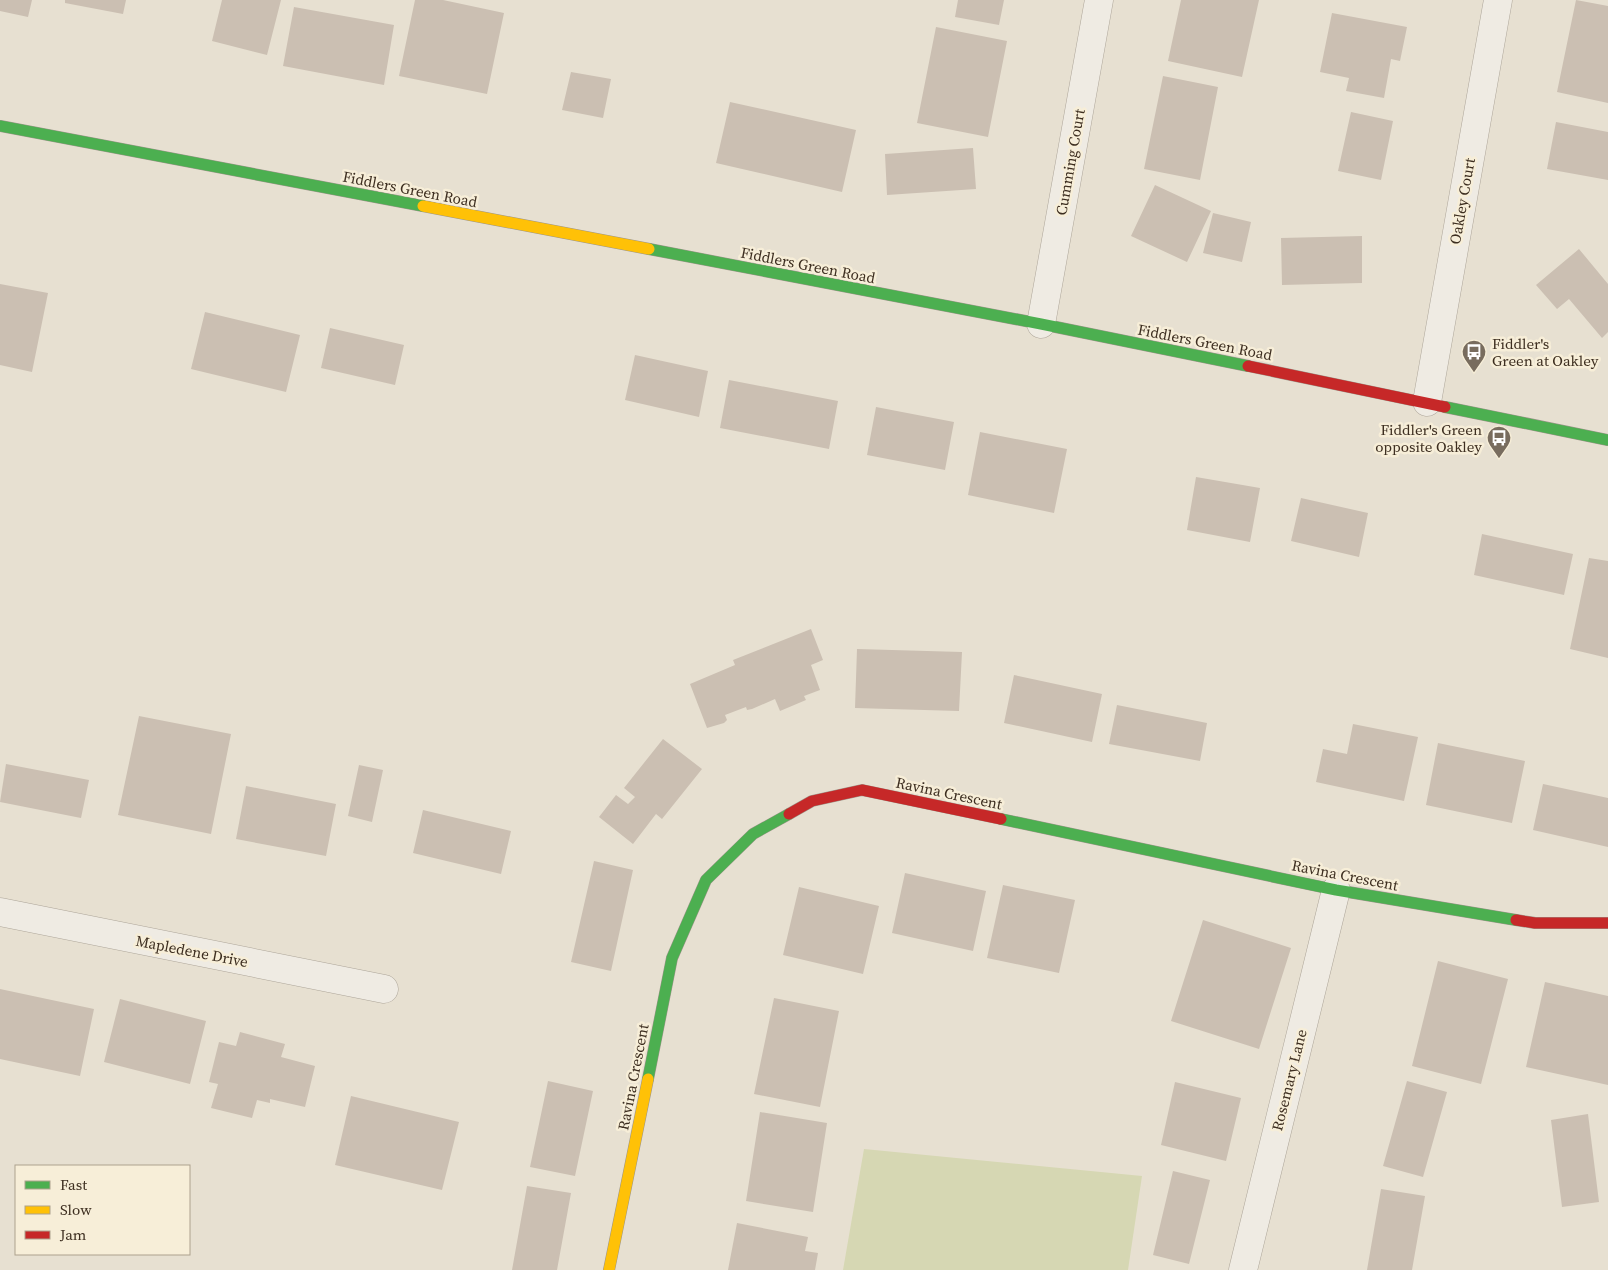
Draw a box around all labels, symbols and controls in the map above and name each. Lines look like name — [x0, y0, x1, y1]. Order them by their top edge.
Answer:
street label: Cumming Court — [1050, 107, 1090, 217]
street label: Oakley Court — [1444, 156, 1480, 246]
street label: Fiddlers Green Road — [341, 166, 480, 212]
street label: Fiddlers Green Road — [739, 242, 878, 288]
street label: Fiddlers Green Road — [1136, 319, 1275, 365]
place label: Fiddler's Green at Oakley — [1492, 333, 1599, 371]
bus stop icon: Fiddler's Green at Oakley — [1461, 339, 1487, 373]
place label: Fiddler's Green opposite Oakley — [1375, 419, 1482, 457]
bus stop icon: Fiddler's Green opposite Oakley — [1486, 425, 1512, 459]
street label: Ravina Crescent — [894, 771, 1004, 815]
street label: Ravina Crescent — [1290, 854, 1400, 896]
street label: Mapledene Drive — [134, 930, 250, 972]
street label: Ravina Crescent — [612, 1022, 654, 1132]
street label: Rosemary Lane — [1266, 1027, 1312, 1133]
legend — [15, 1165, 190, 1255]
text: Fast — [60, 1174, 87, 1195]
text: Slow — [60, 1199, 92, 1220]
text: Jam — [59, 1224, 87, 1245]

